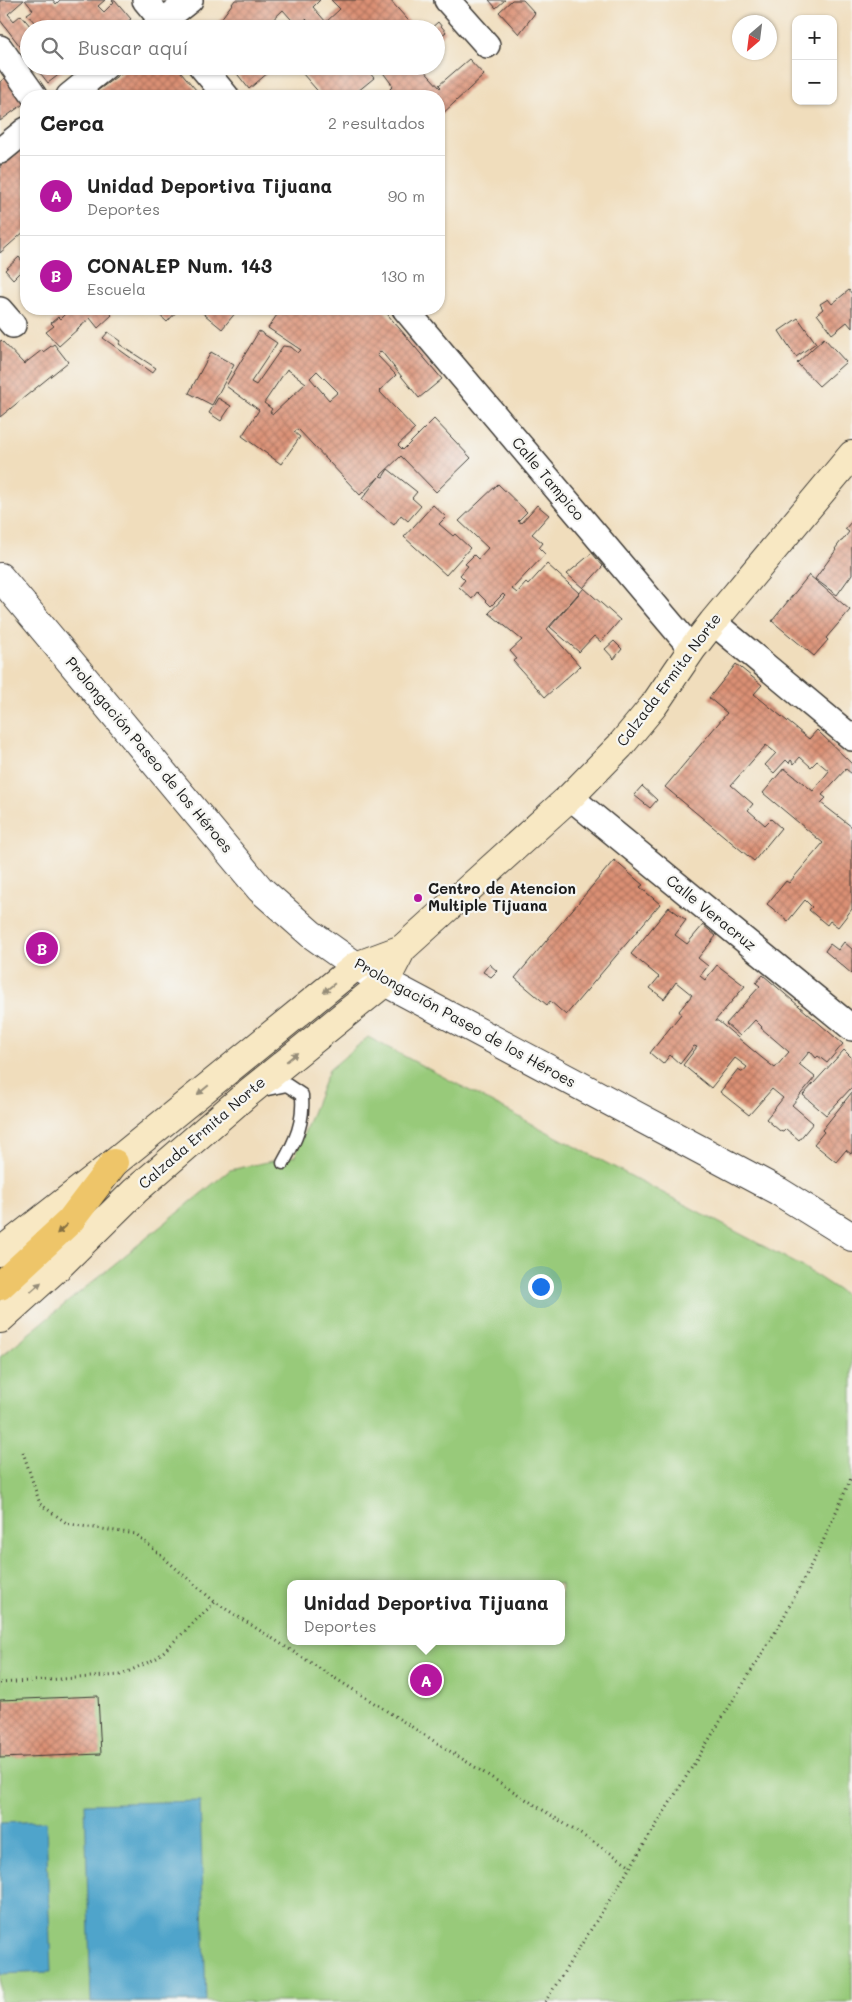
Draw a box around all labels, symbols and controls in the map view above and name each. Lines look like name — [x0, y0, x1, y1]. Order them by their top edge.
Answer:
north arrow — [732, 15, 777, 60]
map controls — [792, 15, 837, 105]
button: + — [792, 15, 837, 60]
search box — [20, 20, 445, 75]
icon: search — [38, 34, 66, 62]
text: Buscar aquí — [78, 35, 188, 60]
button: − — [792, 60, 837, 105]
text: Cerca — [40, 109, 105, 136]
text: 2 resultados — [328, 112, 425, 133]
text: Unidad Deportiva Tijuana — [87, 173, 332, 198]
text: A — [50, 185, 62, 206]
text: 90 m — [388, 185, 425, 206]
text: Deportes — [87, 198, 160, 219]
text: CONALEP Num. 143 — [87, 253, 272, 278]
text: B — [51, 265, 61, 286]
text: 130 m — [381, 265, 425, 286]
text: Escuela — [87, 278, 146, 299]
street label: Calle Tampico — [508, 433, 590, 524]
street label: Calzada Ermita Norte — [611, 609, 725, 750]
street label: Prolongación Paseo de los Héroes — [62, 652, 238, 857]
street label: Calle Veracruz — [662, 870, 761, 955]
place label: Centro de Atencion Multiple Tijuana — [428, 878, 576, 915]
marker: Centro de Atencion Multiple Tijuana — [412, 892, 424, 904]
pin: B — [26, 929, 58, 967]
street label: Prolongación Paseo de los Héroes — [351, 953, 580, 1092]
one-way arrow — [323, 982, 336, 993]
one-way arrow — [285, 1052, 298, 1063]
street label: Calzada Ermita Norte — [134, 1072, 269, 1193]
one-way arrow — [197, 1085, 210, 1096]
one-way arrow — [56, 1223, 69, 1234]
your location — [528, 1274, 554, 1300]
one-way arrow — [30, 1281, 42, 1293]
popup — [287, 1580, 565, 1645]
text: Unidad Deportiva Tijuana — [303, 1590, 549, 1615]
text: Deportes — [303, 1615, 376, 1636]
pin: A — [410, 1661, 442, 1699]

